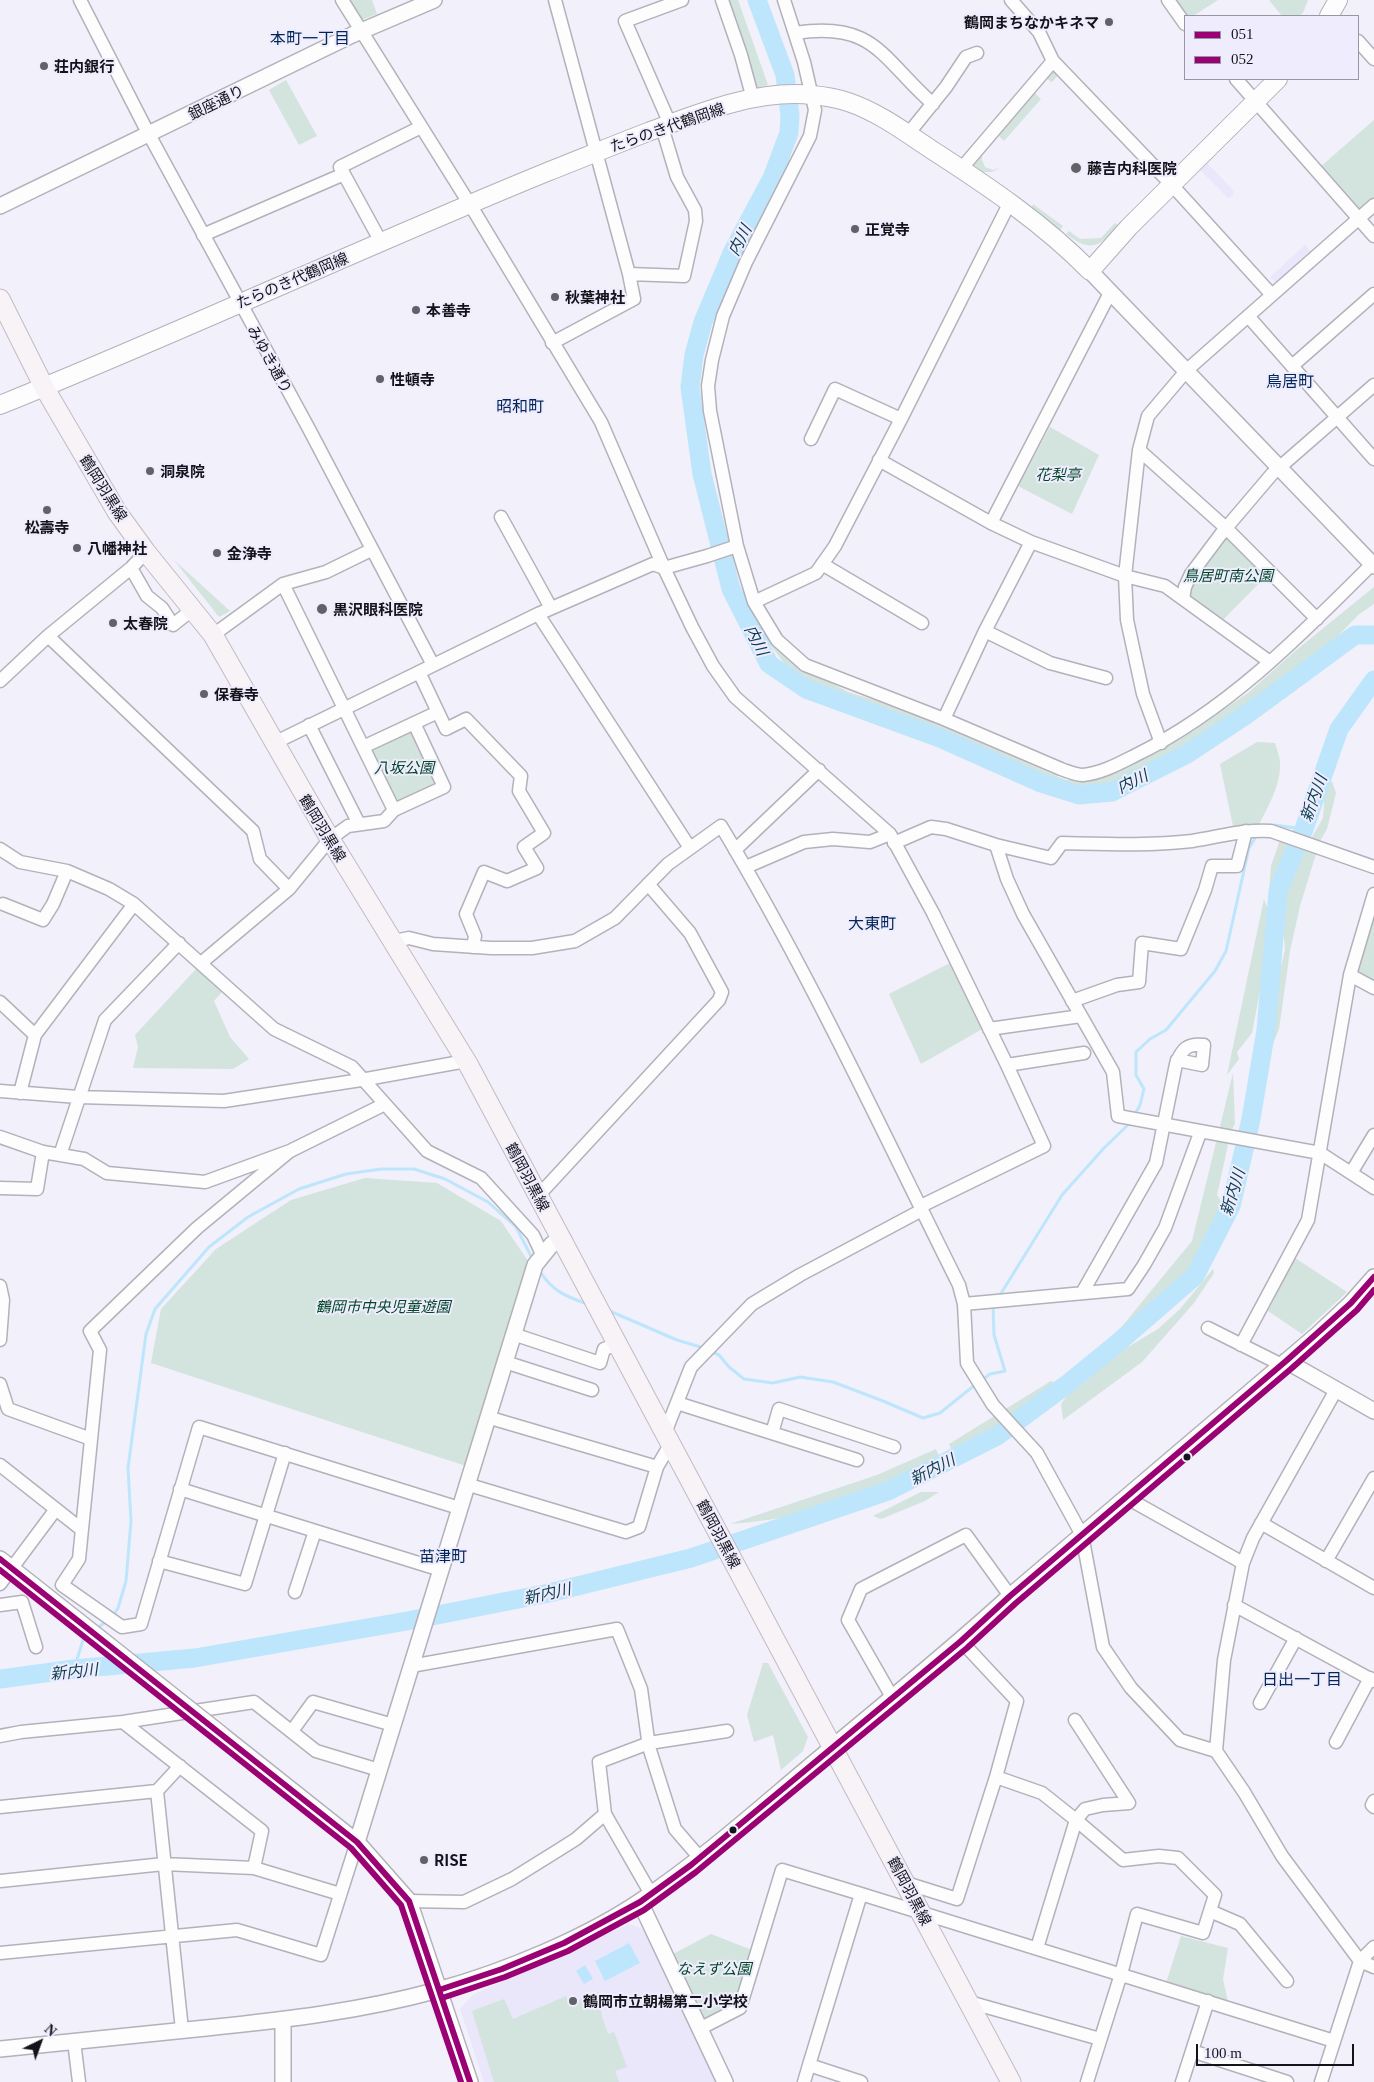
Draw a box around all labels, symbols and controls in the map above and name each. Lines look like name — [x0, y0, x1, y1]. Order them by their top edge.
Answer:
place label: 鶴岡まちなかキネマ — [964, 13, 1099, 31]
legend — [1184, 15, 1359, 80]
marker: 鶴岡まちなかキネマ — [1103, 16, 1115, 28]
text: 051 — [1231, 26, 1254, 42]
district label: 本町一丁目 — [270, 28, 350, 48]
text: 052 — [1231, 51, 1254, 67]
place label: 荘内銀行 — [54, 57, 114, 75]
marker: 荘内銀行 — [38, 60, 50, 72]
street label: 銀座通り — [185, 81, 247, 123]
street label: たらのき代鶴岡線 — [607, 99, 727, 155]
place label: 藤吉内科医院 — [1087, 159, 1177, 177]
marker: 藤吉内科医院 — [1069, 161, 1083, 175]
place label: 正覚寺 — [865, 220, 910, 238]
water label: 内川 — [723, 221, 755, 259]
marker: 正覚寺 — [849, 223, 861, 235]
street label: たらのき代鶴岡線 — [233, 248, 351, 312]
place label: 秋葉神社 — [565, 288, 625, 306]
marker: 秋葉神社 — [549, 291, 561, 303]
place label: 本善寺 — [426, 301, 471, 319]
marker: 本善寺 — [410, 304, 422, 316]
street label: みゆき通り — [244, 322, 296, 396]
place label: 性頓寺 — [390, 370, 435, 388]
district label: 鳥居町 — [1266, 371, 1314, 391]
marker: 性頓寺 — [374, 373, 386, 385]
district label: 昭和町 — [496, 396, 544, 416]
street label: 鶴岡羽黒線 — [76, 451, 132, 525]
place label: 洞泉院 — [160, 462, 205, 480]
marker: 洞泉院 — [144, 465, 156, 477]
park label: 花梨亭 — [1036, 465, 1080, 483]
marker: 松壽寺 — [41, 504, 53, 516]
place label: 松壽寺 — [25, 518, 69, 536]
place label: 八幡神社 — [87, 539, 147, 557]
marker: 八幡神社 — [71, 542, 83, 554]
place label: 金浄寺 — [227, 544, 272, 562]
marker: 金浄寺 — [211, 547, 223, 559]
park label: 鳥居町南公園 — [1183, 566, 1273, 584]
place label: 黒沢眼科医院 — [333, 600, 423, 618]
marker: 黒沢眼科医院 — [315, 602, 329, 616]
place label: 太春院 — [123, 614, 168, 632]
marker: 太春院 — [107, 617, 119, 629]
water label: 内川 — [741, 621, 773, 659]
place label: 保春寺 — [214, 685, 259, 703]
marker: 保春寺 — [198, 688, 210, 700]
park label: 八坂公園 — [374, 758, 434, 776]
water label: 内川 — [1113, 765, 1151, 797]
water label: 新内川 — [1296, 772, 1330, 824]
street label: 鶴岡羽黒線 — [296, 791, 350, 865]
district label: 大東町 — [848, 913, 896, 933]
street label: 鶴岡羽黒線 — [502, 1140, 554, 1214]
water label: 新内川 — [1216, 1166, 1248, 1218]
park label: 鶴岡市中央児童遊園 — [316, 1297, 450, 1315]
water label: 新内川 — [906, 1450, 958, 1488]
unlabelled marker — [1182, 1452, 1192, 1462]
street label: 鶴岡羽黒線 — [693, 1497, 745, 1571]
district label: 苗津町 — [419, 1546, 467, 1566]
water label: 新内川 — [522, 1579, 572, 1607]
water label: 新内川 — [49, 1659, 99, 1683]
district label: 日出一丁目 — [1262, 1669, 1342, 1689]
unlabelled marker — [728, 1825, 738, 1835]
place label: RISE — [434, 1851, 468, 1869]
marker: RISE — [418, 1854, 430, 1866]
street label: 鶴岡羽黒線 — [884, 1854, 936, 1928]
park label: なえず公園 — [677, 1959, 751, 1977]
place label: 鶴岡市立朝楊第二小学校 — [583, 1992, 748, 2010]
marker: 鶴岡市立朝楊第二小学校 — [567, 1995, 579, 2007]
north arrow — [15, 2017, 65, 2067]
text: N — [42, 2022, 59, 2039]
scale bar — [1199, 2034, 1356, 2066]
text: 100 m — [1204, 2045, 1242, 2061]

